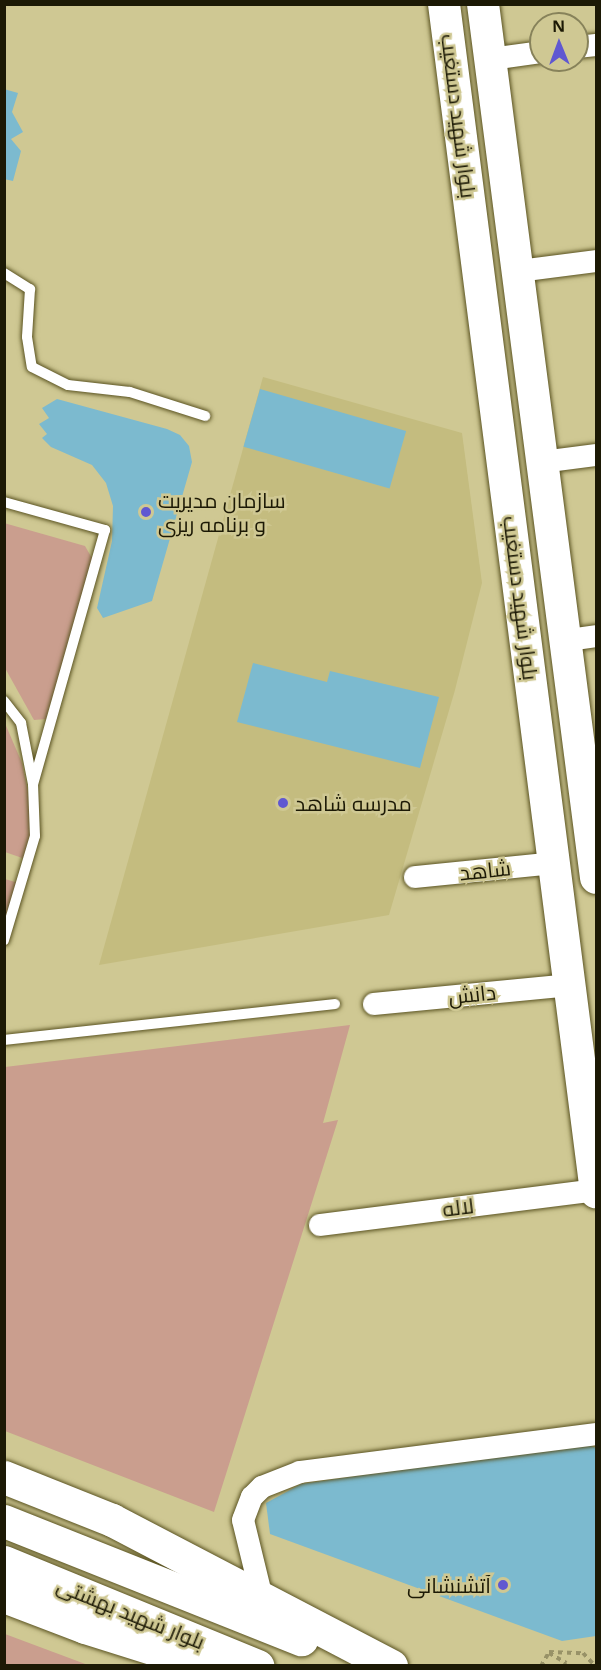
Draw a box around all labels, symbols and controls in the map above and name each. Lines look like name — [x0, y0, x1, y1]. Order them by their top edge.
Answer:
north arrow — [529, 12, 589, 72]
text: N — [552, 15, 565, 37]
street label: بلوار شهید دستغیب — [436, 32, 482, 200]
place label: سازمان مدیریت و برنامه ریزی — [158, 487, 286, 537]
marker: سازمان مدیریت و برنامه ریزی — [139, 505, 153, 519]
street label: بلوار شهید دستغیب — [498, 514, 544, 682]
place label: مدرسه شاهد — [295, 790, 412, 816]
marker: مدرسه شاهد — [276, 796, 290, 810]
street label: شاهد — [458, 855, 512, 885]
street label: دانش — [447, 979, 497, 1009]
street label: لاله — [441, 1193, 475, 1221]
street label: بلوار شهید بهشتی — [53, 1572, 209, 1654]
place label: آتشنشانی — [407, 1572, 491, 1598]
marker: آتشنشانی — [496, 1578, 510, 1592]

